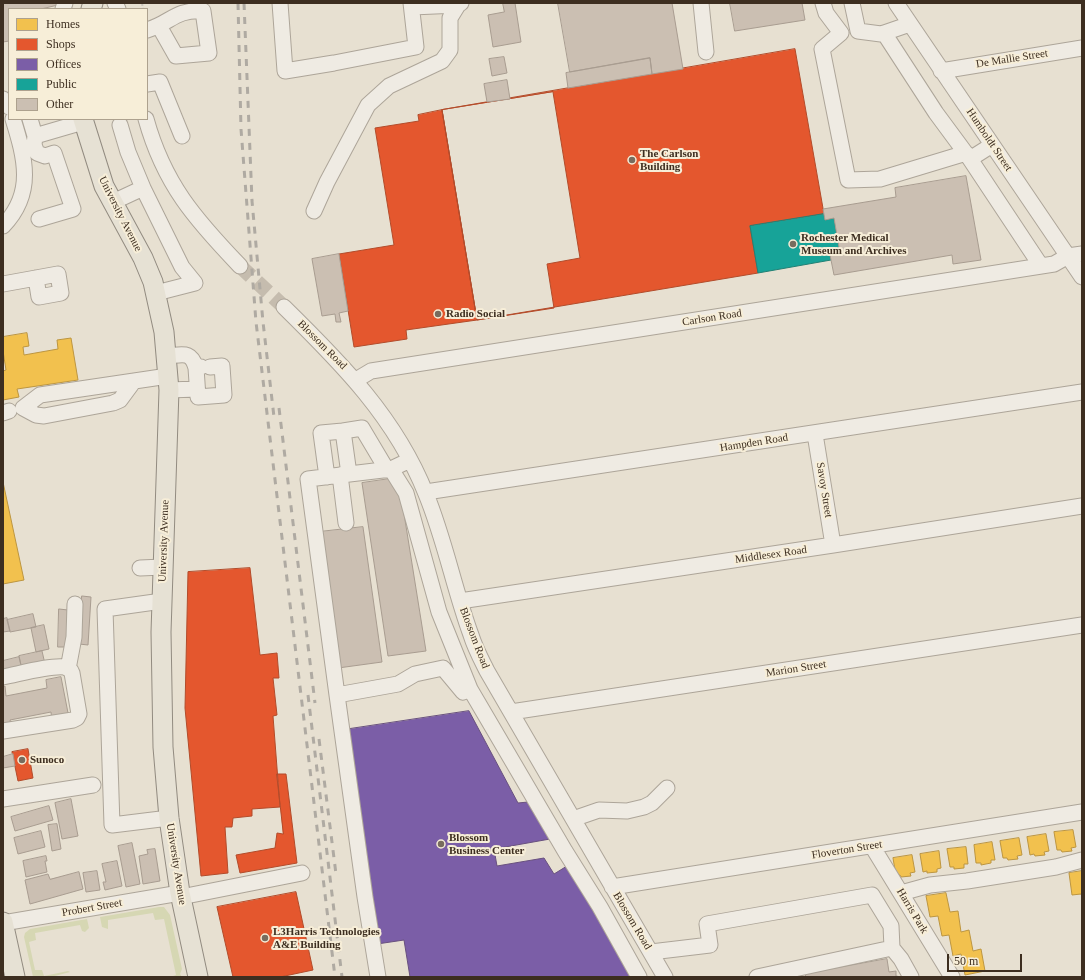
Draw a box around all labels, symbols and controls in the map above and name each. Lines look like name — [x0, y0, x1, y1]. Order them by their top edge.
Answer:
legend — [8, 8, 148, 120]
text: Homes — [46, 17, 80, 31]
text: Shops — [46, 37, 75, 51]
street label: De Mallie Street — [975, 47, 1049, 71]
text: Offices — [46, 57, 81, 71]
text: Public — [46, 77, 77, 91]
text: Other — [46, 97, 73, 111]
street label: Humboldt Street — [963, 106, 1015, 174]
place label: The Carlson Building — [640, 147, 698, 173]
marker: The Carlson Building — [627, 155, 637, 165]
street label: University Avenue — [95, 174, 145, 254]
place label: Rochester Medical Museum and Archives — [801, 231, 907, 257]
marker: Rochester Medical Museum and Archives — [788, 239, 798, 249]
place label: Radio Social — [446, 307, 505, 321]
street label: Carlson Road — [681, 307, 743, 329]
marker: Radio Social — [433, 309, 443, 319]
street label: Blossom Road — [295, 318, 349, 372]
street label: Hampden Road — [719, 431, 789, 455]
street label: Savoy Street — [813, 461, 835, 519]
street label: University Avenue — [156, 500, 172, 582]
street label: Middlesex Road — [734, 543, 808, 567]
street label: Blossom Road — [456, 606, 492, 670]
street label: Marion Street — [765, 658, 827, 680]
place label: Sunoco — [30, 753, 64, 767]
marker: Sunoco — [17, 755, 27, 765]
street label: University Avenue — [163, 822, 189, 906]
place label: Blossom Business Center — [449, 831, 524, 857]
street label: Floverton Street — [811, 838, 883, 862]
marker: Blossom Business Center — [436, 839, 446, 849]
street label: Harris Park — [893, 886, 931, 936]
street label: Blossom Road — [610, 890, 654, 952]
street label: Probert Street — [61, 896, 123, 920]
place label: L3Harris Technologies A&E Building — [273, 925, 380, 951]
marker: L3Harris Technologies A&E Building — [260, 933, 270, 943]
scale bar — [949, 946, 1024, 972]
text: 50 m — [954, 954, 978, 968]

